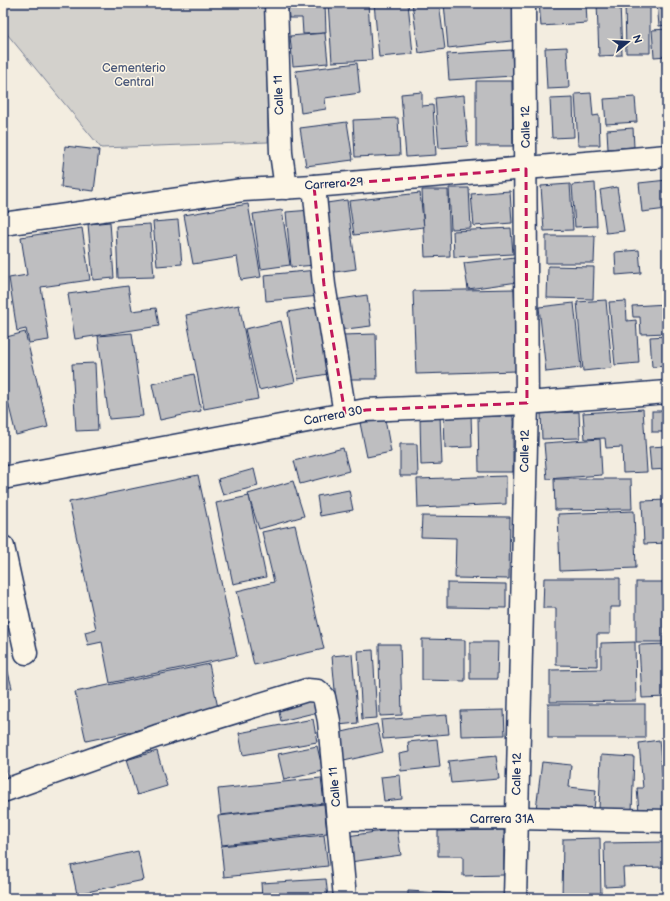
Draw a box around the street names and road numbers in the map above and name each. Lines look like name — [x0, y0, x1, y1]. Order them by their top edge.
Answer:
street label: Calle 11 — [271, 75, 287, 115]
street label: Calle 12 — [518, 106, 534, 148]
street label: Carrera 29 — [304, 174, 364, 194]
street label: Carrera 30 — [302, 403, 364, 429]
street label: Calle 12 — [517, 430, 533, 472]
street label: Calle 12 — [509, 753, 525, 795]
street label: Calle 11 — [326, 766, 344, 808]
street label: Carrera 31A — [470, 812, 535, 827]

